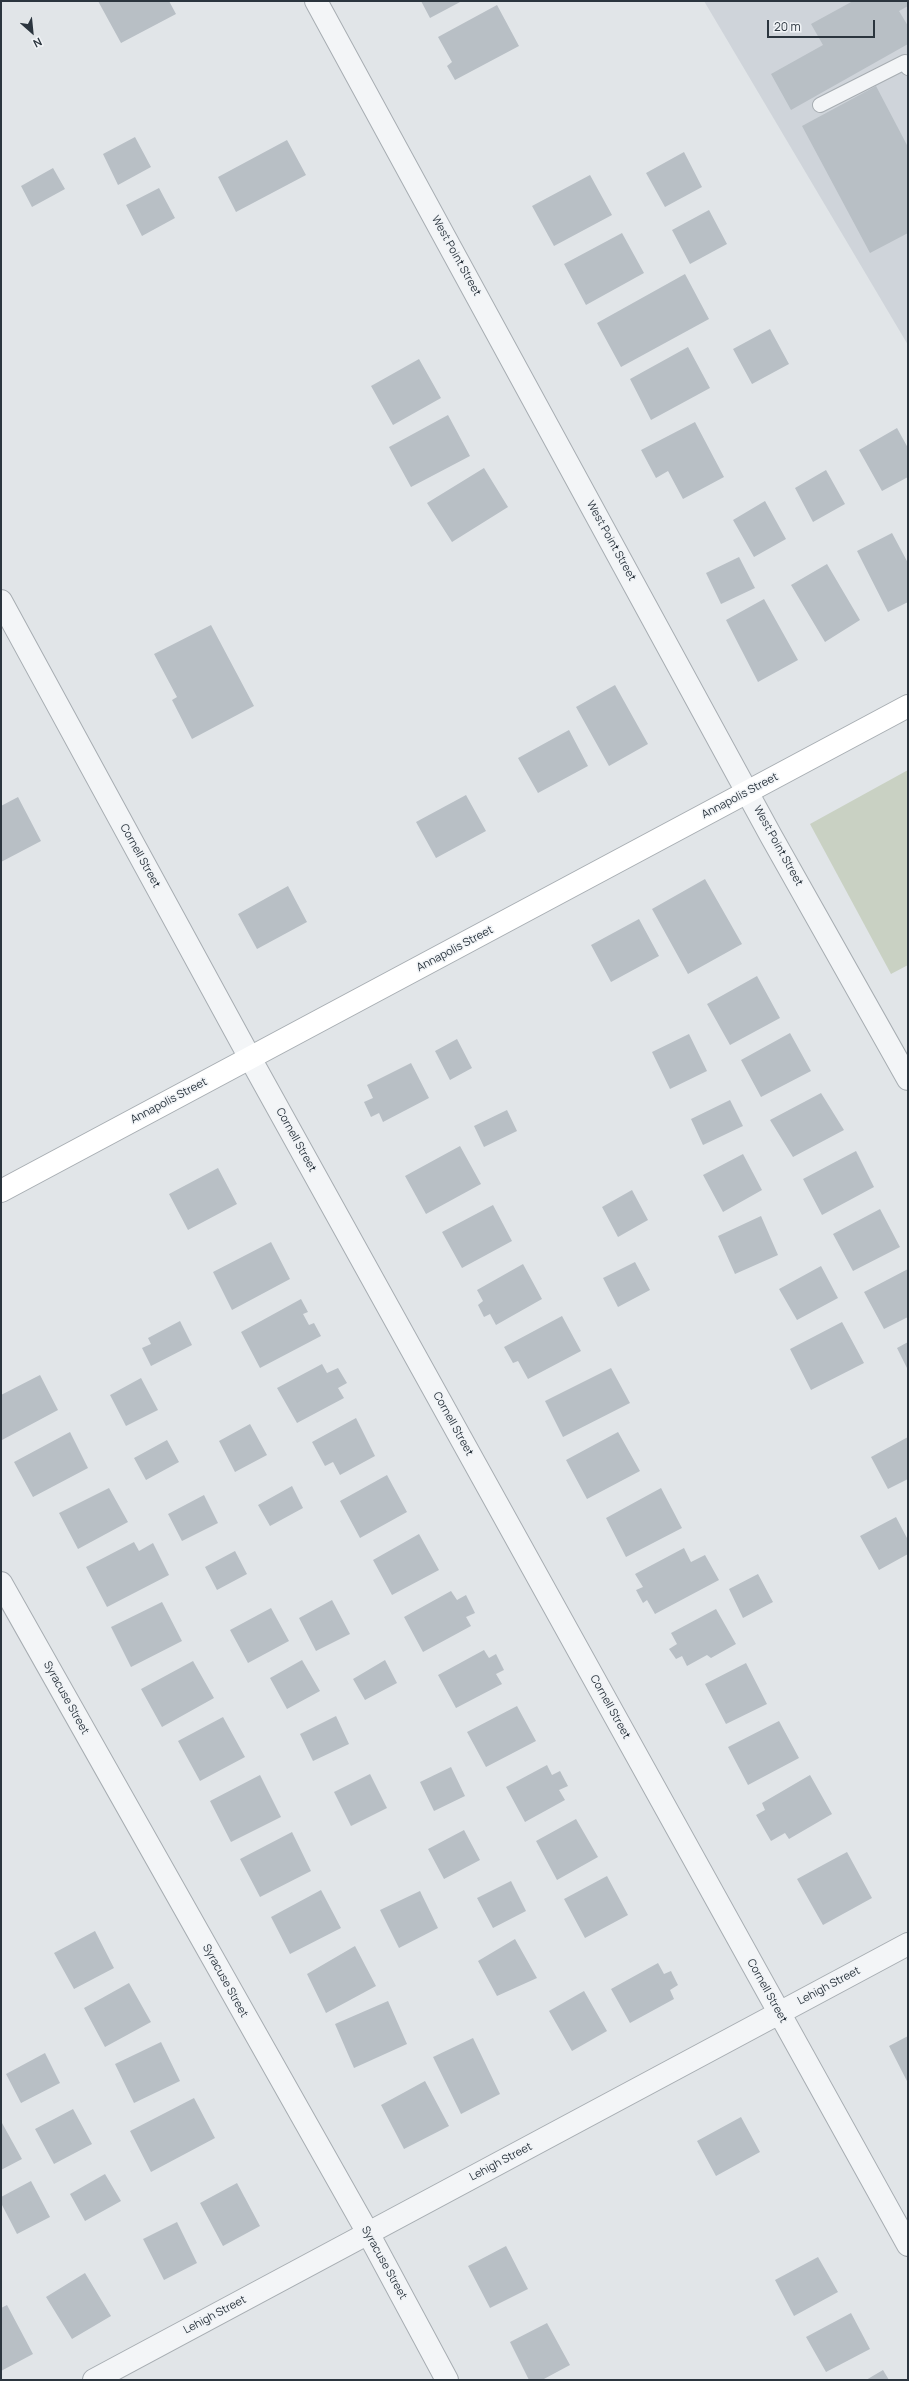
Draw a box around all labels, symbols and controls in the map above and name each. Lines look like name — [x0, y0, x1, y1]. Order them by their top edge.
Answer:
north arrow — [12, 12, 52, 52]
scale bar — [769, 12, 877, 38]
text: 20 m — [774, 18, 801, 35]
text: N — [31, 35, 45, 52]
street label: West Point Street — [429, 214, 483, 298]
street label: West Point Street — [584, 499, 638, 583]
street label: Annapolis Street — [700, 770, 780, 822]
street label: West Point Street — [751, 804, 805, 888]
street label: Cornell Street — [117, 822, 163, 890]
street label: Annapolis Street — [415, 923, 495, 975]
street label: Annapolis Street — [129, 1075, 209, 1127]
street label: Cornell Street — [273, 1106, 319, 1174]
street label: Cornell Street — [430, 1390, 476, 1458]
street label: Syracuse Street — [40, 1659, 92, 1737]
street label: Cornell Street — [587, 1673, 633, 1741]
street label: Syracuse Street — [199, 1942, 251, 2020]
street label: Cornell Street — [744, 1957, 790, 2025]
street label: Lehigh Street — [796, 1964, 862, 2008]
street label: Lehigh Street — [468, 2140, 534, 2184]
street label: Syracuse Street — [358, 2224, 410, 2302]
street label: Lehigh Street — [182, 2293, 248, 2337]

